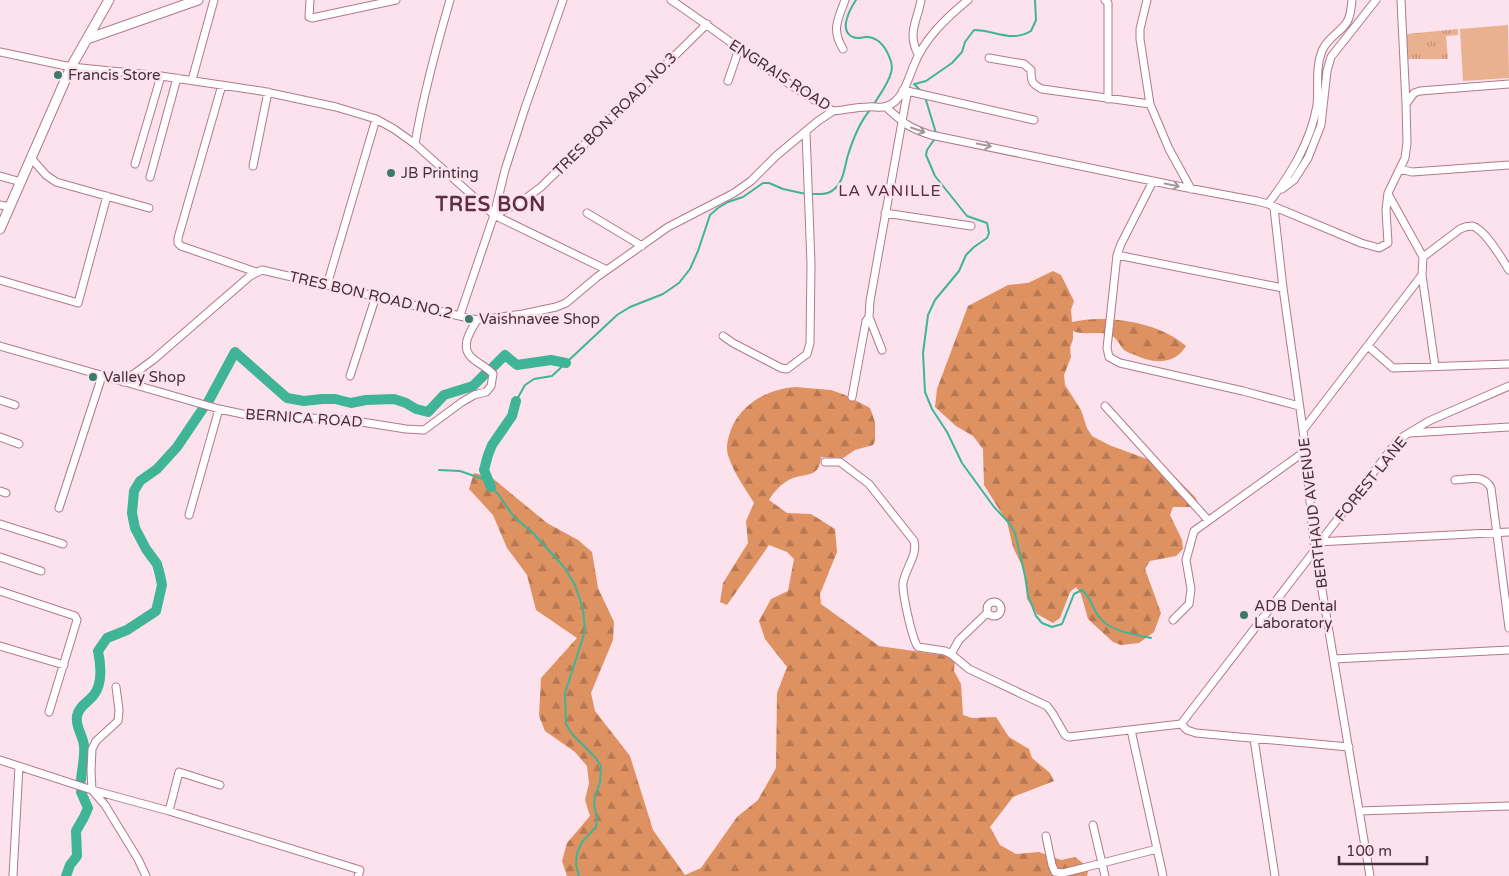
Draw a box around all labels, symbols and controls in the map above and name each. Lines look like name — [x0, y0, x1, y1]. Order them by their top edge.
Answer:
street label: ENGRAIS ROAD — [726, 35, 834, 115]
street label: TRES BON ROAD NO.3 — [550, 49, 680, 179]
place label: Francis Store — [68, 66, 161, 84]
marker: Francis Store — [52, 69, 64, 81]
one-way arrow — [910, 126, 925, 135]
one-way arrow — [976, 141, 992, 151]
place label: JB Printing — [401, 164, 479, 182]
marker: JB Printing — [385, 167, 397, 179]
district label: LA VANILLE — [838, 181, 942, 201]
one-way arrow — [1163, 181, 1179, 190]
district label: TRES BON — [435, 193, 546, 217]
street label: TRES BON ROAD NO.2 — [288, 267, 454, 323]
place label: Vaishnavee Shop — [479, 310, 600, 328]
marker: Vaishnavee Shop — [463, 313, 475, 325]
place label: Valley Shop — [103, 368, 186, 386]
marker: Valley Shop — [87, 371, 99, 383]
street label: BERNICA ROAD — [245, 405, 363, 431]
street label: FOREST LANE — [1331, 433, 1411, 525]
street label: BERTHAUD AVENUE — [1295, 436, 1331, 590]
place label: ADB Dental Laboratory — [1254, 597, 1337, 632]
marker: ADB Dental Laboratory — [1238, 609, 1250, 621]
scale bar — [1339, 834, 1426, 866]
text: 100 m — [1346, 842, 1392, 860]

